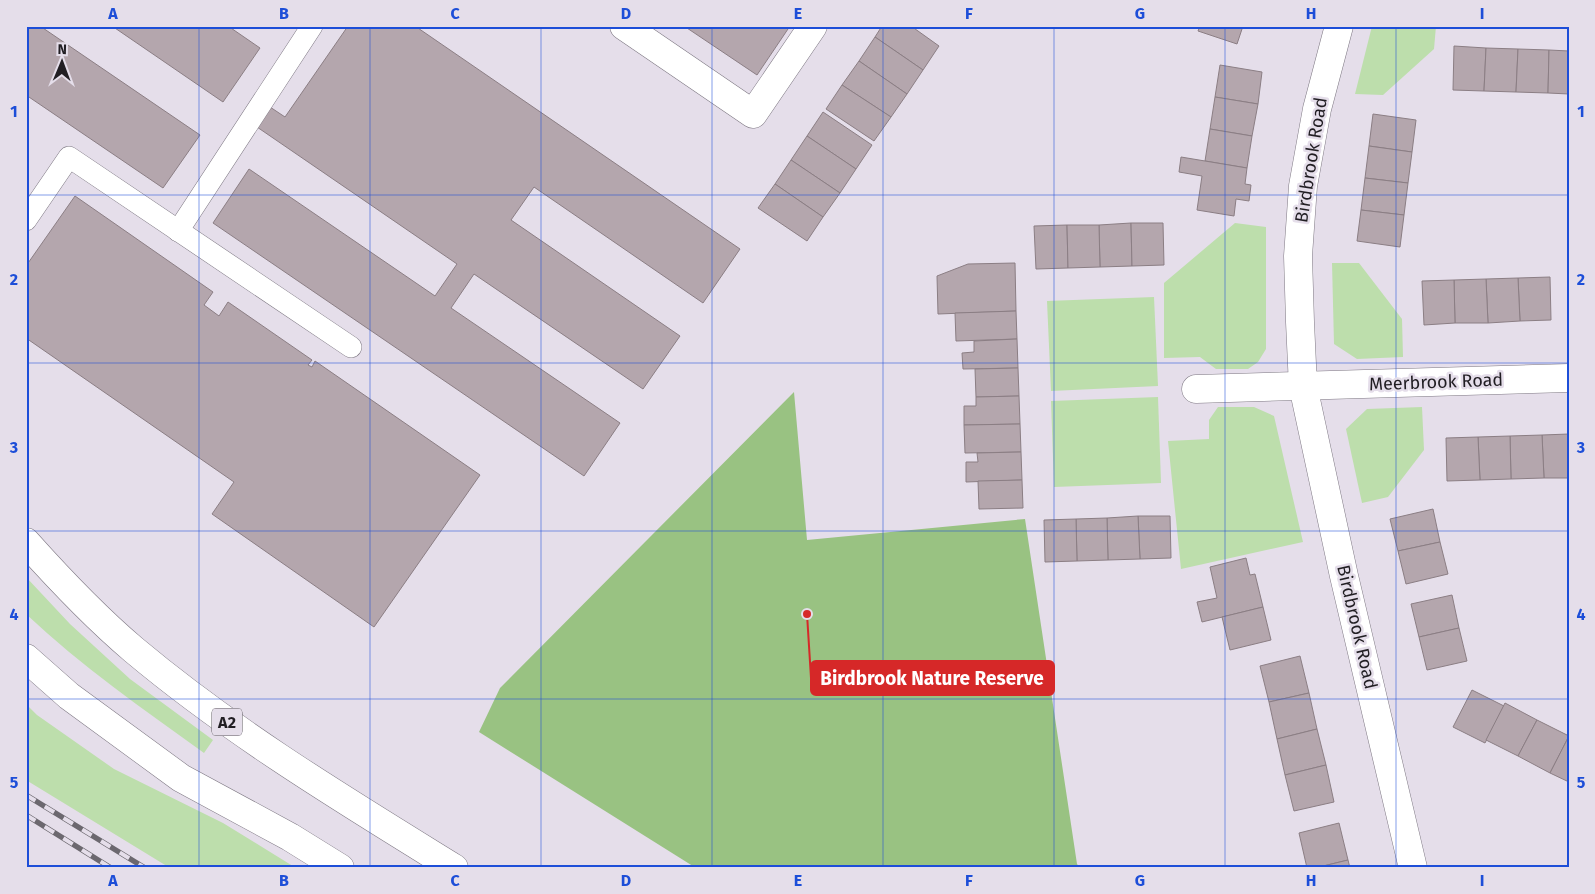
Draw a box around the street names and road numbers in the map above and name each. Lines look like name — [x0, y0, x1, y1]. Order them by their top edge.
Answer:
street label: Birdbrook Road — [1290, 96, 1332, 224]
street label: Meerbrook Road — [1369, 369, 1503, 395]
street label: Birdbrook Road — [1332, 563, 1382, 691]
road number: A2 — [212, 709, 242, 736]

